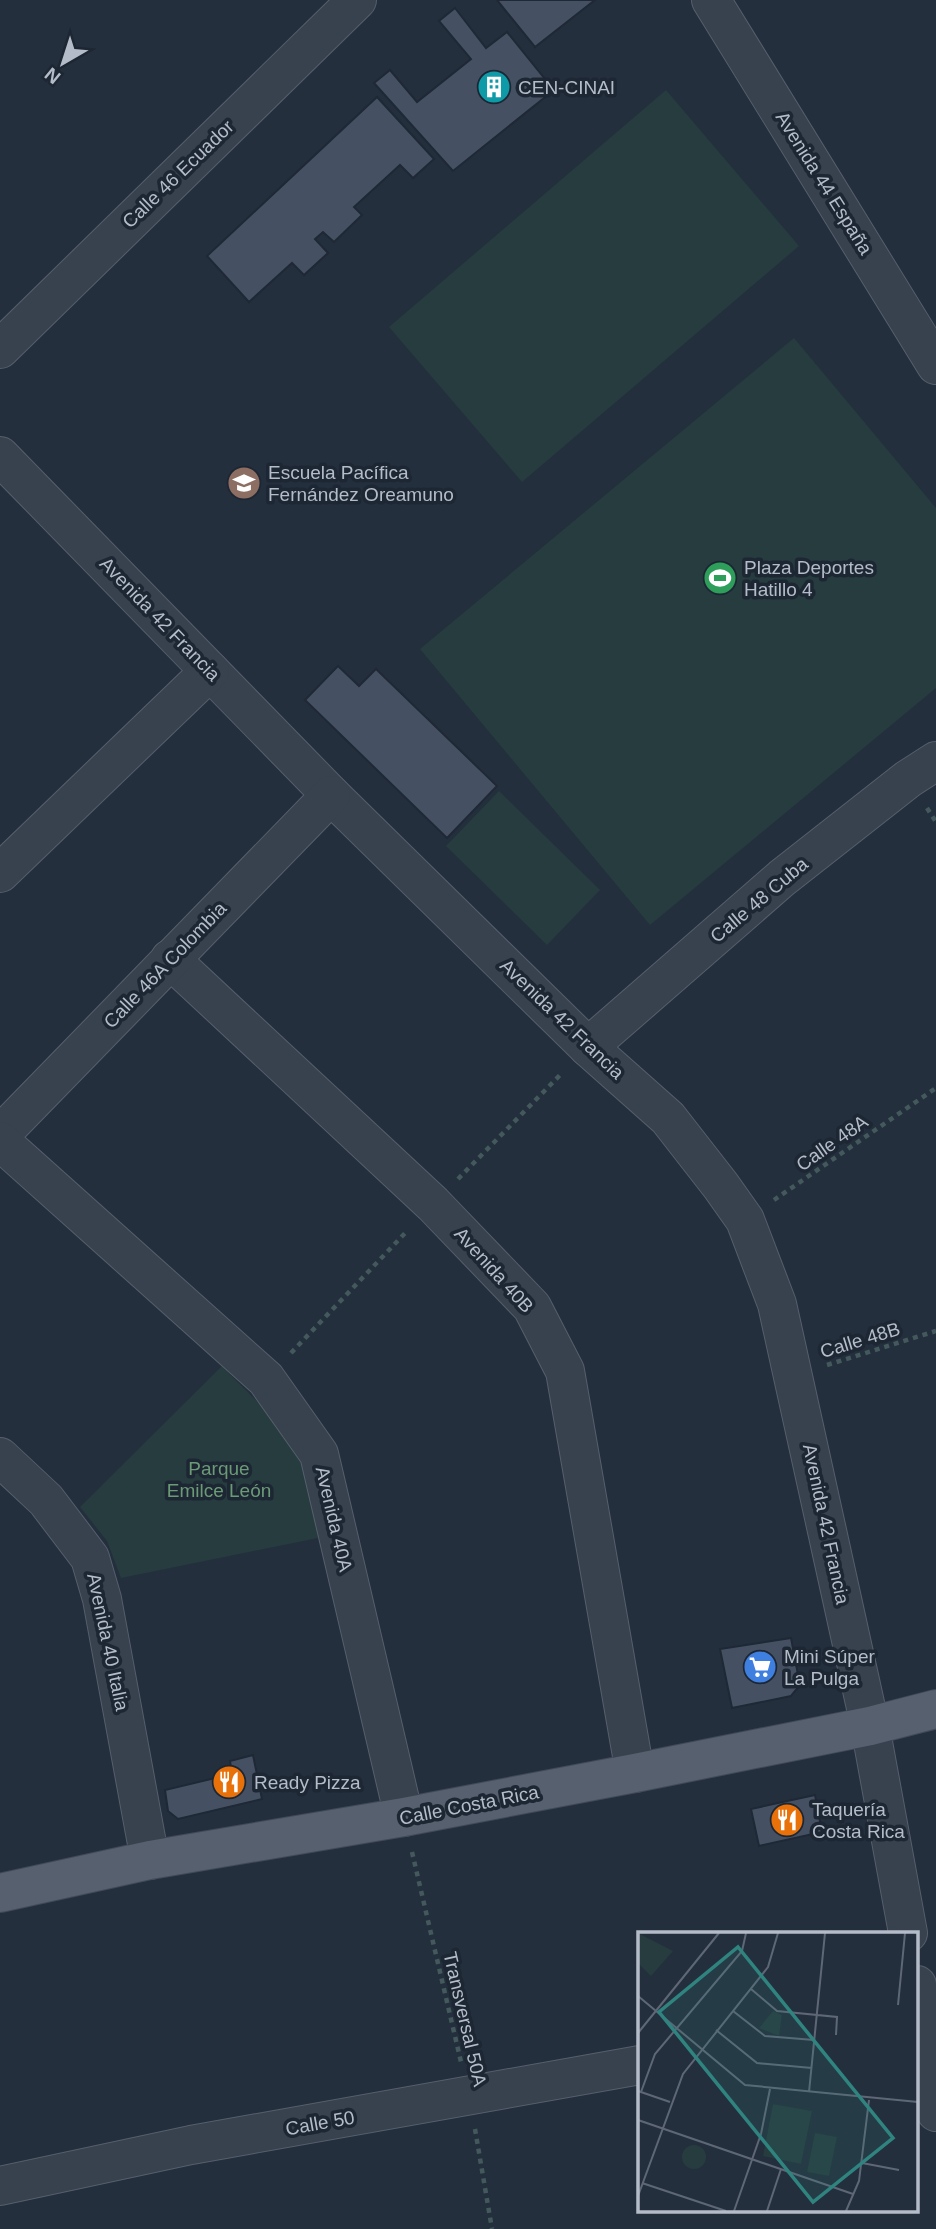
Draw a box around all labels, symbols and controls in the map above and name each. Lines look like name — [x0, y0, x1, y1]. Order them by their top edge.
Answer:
north arrow — [28, 28, 98, 98]
text: N — [41, 63, 65, 88]
building icon: CEN-CINAI — [475, 68, 513, 106]
place label: CEN-CINAI — [518, 77, 615, 98]
street label: Avenida 44 España — [772, 108, 877, 259]
street label: Calle 46 Ecuador — [118, 115, 238, 232]
place label: Escuela Pacífica Fernández Oreamuno — [268, 462, 454, 505]
school or university icon: Escuela Pacífica Fernández Oreamuno — [225, 464, 263, 502]
street label: Avenida 42 Francia — [96, 553, 225, 685]
place label: Plaza Deportes Hatillo 4 — [744, 557, 874, 600]
sports icon: Plaza Deportes Hatillo 4 — [701, 559, 739, 597]
street label: Calle 48 Cuba — [706, 853, 812, 947]
street label: Calle 46A Colombia — [99, 897, 231, 1032]
street label: Avenida 42 Francia — [496, 955, 628, 1084]
street label: Calle 48A — [792, 1111, 872, 1175]
street label: Avenida 40B — [450, 1223, 538, 1317]
street label: Calle 48B — [818, 1318, 902, 1362]
street label: Avenida 42 Francia — [799, 1442, 853, 1606]
park label: Parque Emilce León — [167, 1458, 271, 1501]
street label: Avenida 40A — [312, 1464, 356, 1574]
street label: Avenida 40 Italia — [83, 1571, 133, 1713]
place label: Mini Súper La Pulga — [784, 1646, 875, 1689]
supermarket icon: Mini Súper La Pulga — [741, 1648, 779, 1686]
restaurant icon: Ready Pizza — [210, 1763, 248, 1801]
place label: Ready Pizza — [254, 1772, 361, 1793]
street label: Calle Costa Rica — [398, 1781, 541, 1829]
place label: Taquería Costa Rica — [812, 1799, 905, 1842]
restaurant icon: Taquería Costa Rica — [768, 1801, 806, 1839]
inset map — [638, 1932, 918, 2212]
street label: Transversal 50A — [439, 1950, 491, 2089]
street label: Calle 50 — [284, 2107, 356, 2139]

